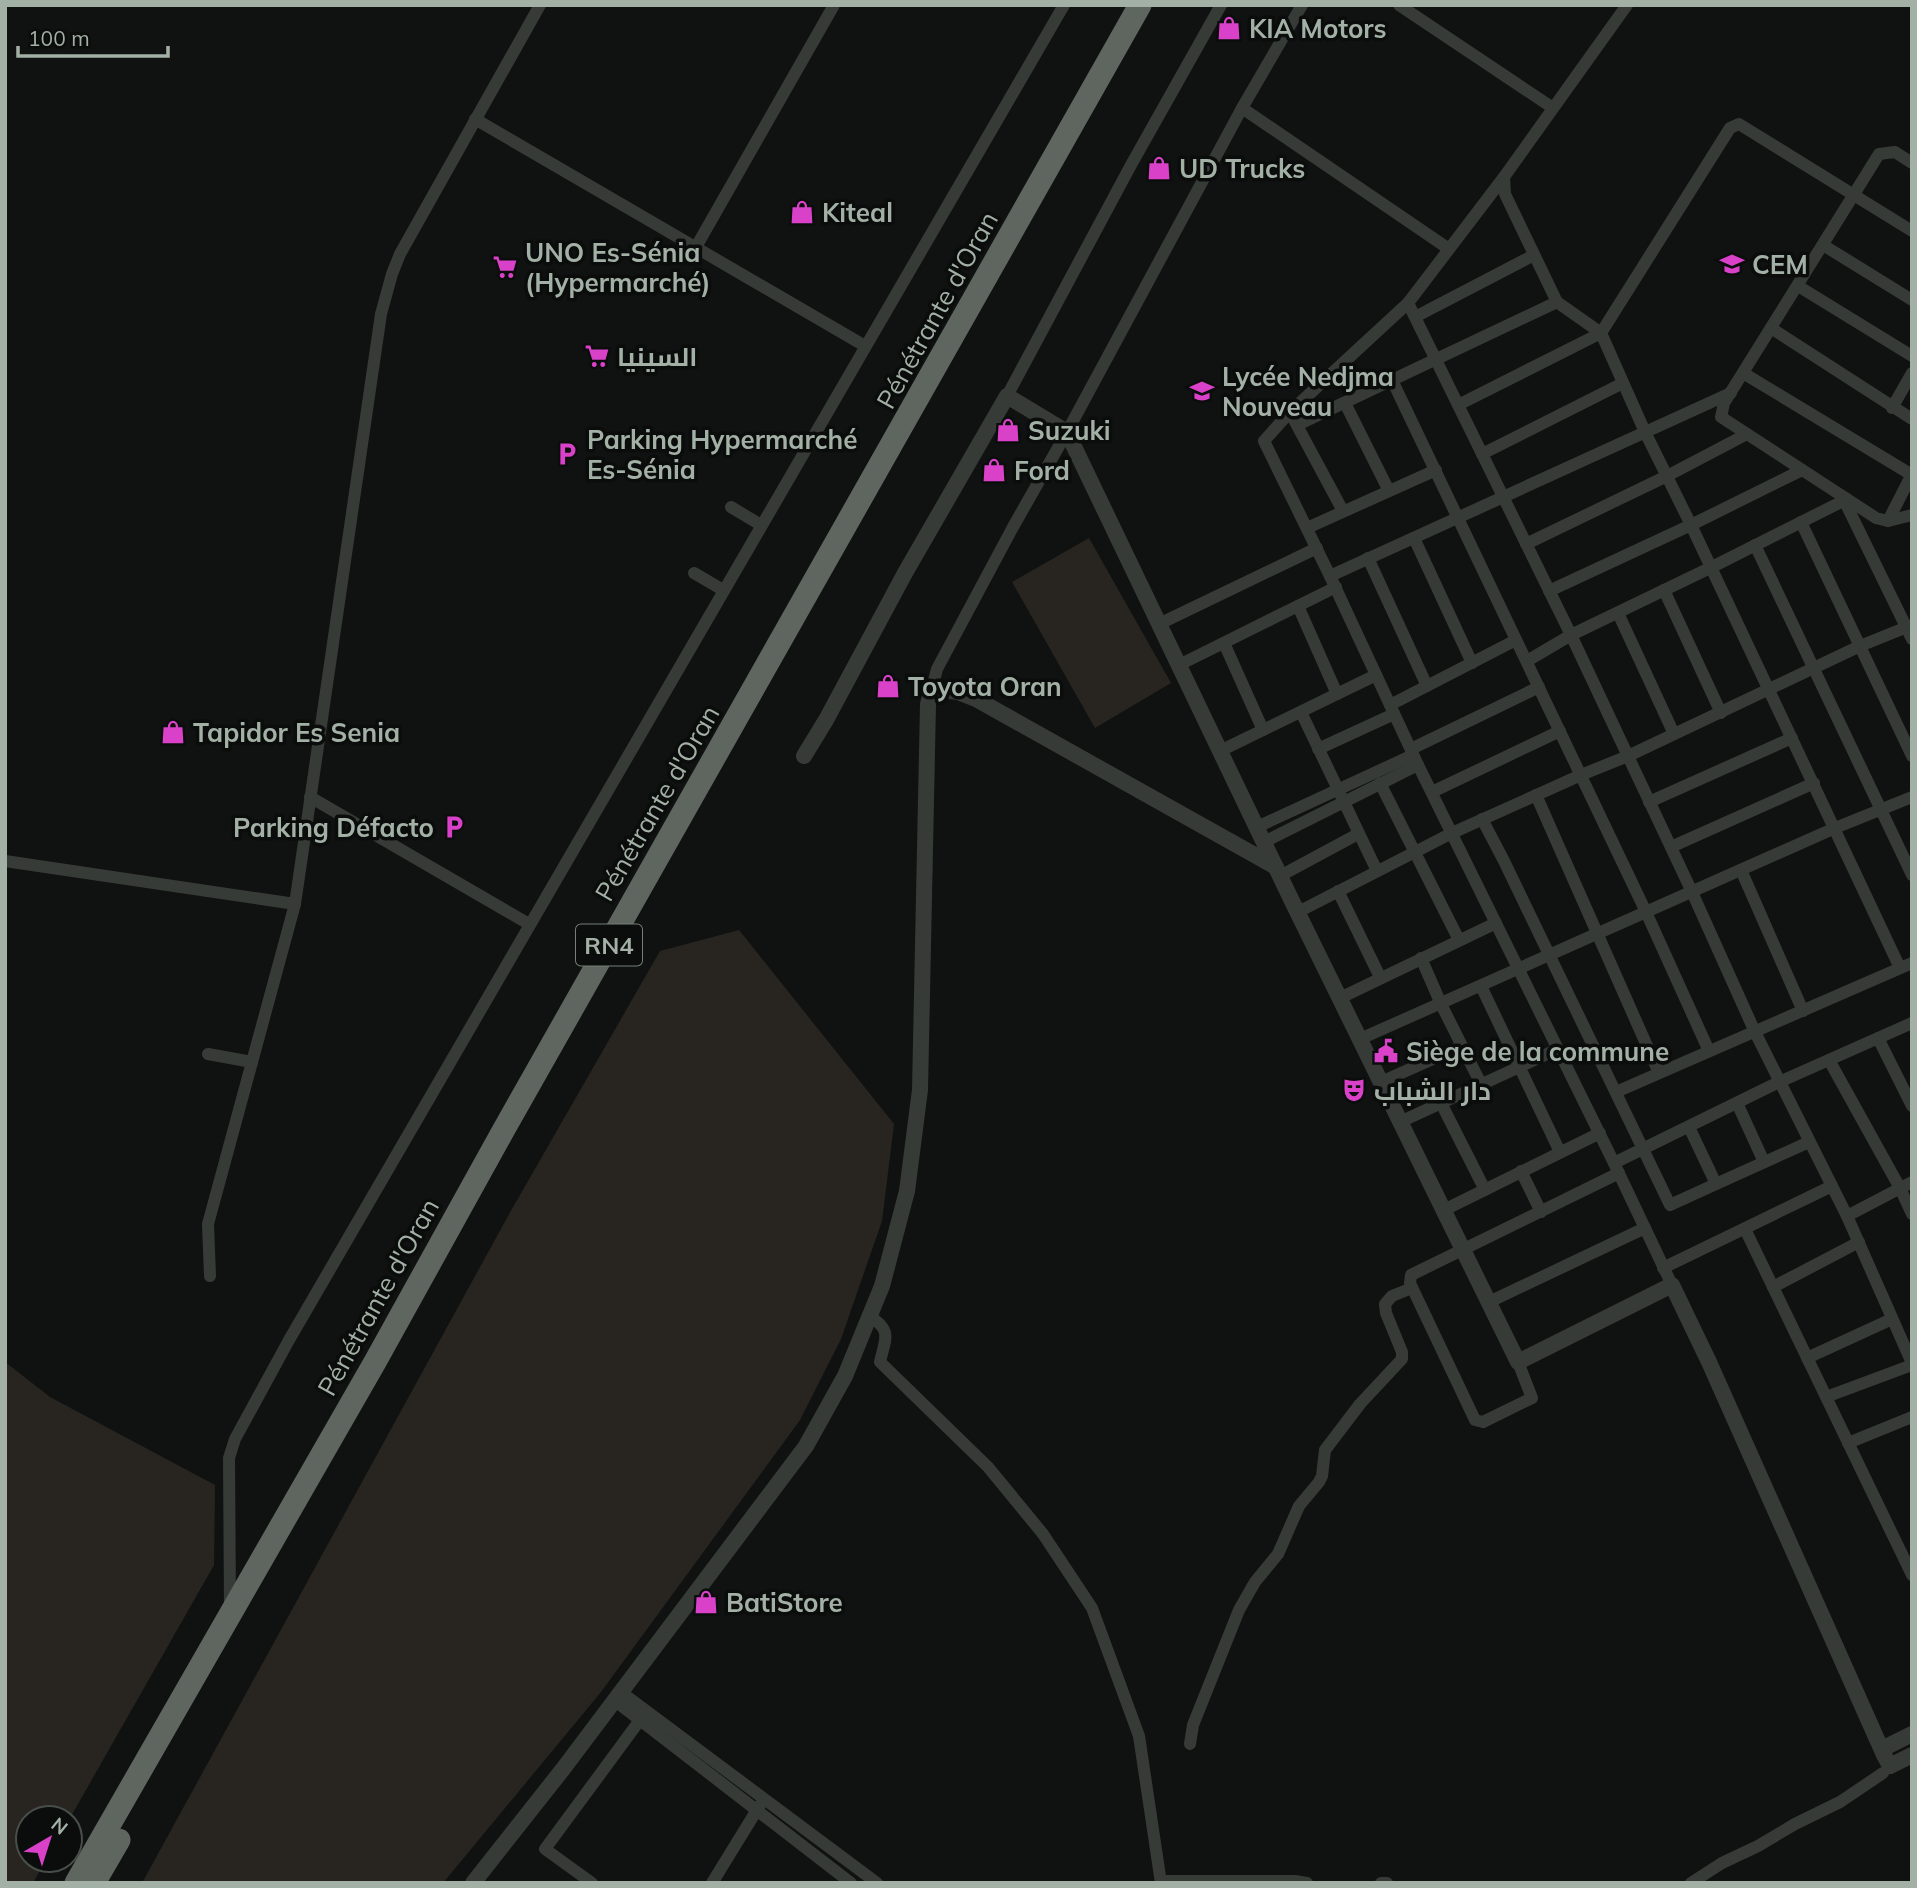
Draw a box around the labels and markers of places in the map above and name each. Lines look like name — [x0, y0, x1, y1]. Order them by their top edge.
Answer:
place label: KIA Motors — [1249, 12, 1386, 45]
shop icon: KIA Motors — [1215, 14, 1243, 42]
place label: UD Trucks — [1179, 152, 1305, 185]
shop icon: UD Trucks — [1145, 154, 1173, 182]
place label: Kiteal — [822, 196, 893, 229]
shop icon: Kiteal — [788, 198, 816, 226]
place label: UNO Es-Sénia (Hypermarché) — [525, 236, 711, 299]
place label: CEM — [1752, 248, 1808, 281]
school or university icon: CEM — [1718, 250, 1746, 278]
supermarket icon: UNO Es-Sénia (Hypermarché) — [491, 253, 519, 281]
place label: السينيا — [617, 340, 697, 373]
supermarket icon: السينيا — [583, 342, 611, 370]
place label: Lycée Nedjma Nouveau — [1222, 360, 1394, 423]
school or university icon: Lycée Nedjma Nouveau — [1188, 377, 1216, 405]
place label: Suzuki — [1028, 414, 1111, 447]
shop icon: Suzuki — [994, 416, 1022, 444]
place label: Parking Hypermarché Es-Sénia — [587, 423, 858, 486]
parking icon: Parking Hypermarché Es-Sénia — [553, 440, 581, 468]
place label: Ford — [1014, 454, 1070, 487]
shop icon: Ford — [980, 456, 1008, 484]
place label: Toyota Oran — [908, 670, 1062, 703]
shop icon: Toyota Oran — [874, 672, 902, 700]
place label: Tapidor Es Senia — [193, 716, 400, 749]
shop icon: Tapidor Es Senia — [159, 718, 187, 746]
place label: Parking Défacto — [233, 811, 434, 844]
parking icon: Parking Défacto — [440, 813, 468, 841]
place label: Siège de la commune — [1406, 1035, 1669, 1068]
public building icon: Siège de la commune — [1372, 1037, 1400, 1065]
place label: دار الشباب — [1374, 1074, 1491, 1107]
theatre icon: دار الشباب — [1340, 1076, 1368, 1104]
place label: BatiStore — [726, 1586, 843, 1619]
shop icon: BatiStore — [692, 1588, 720, 1616]

